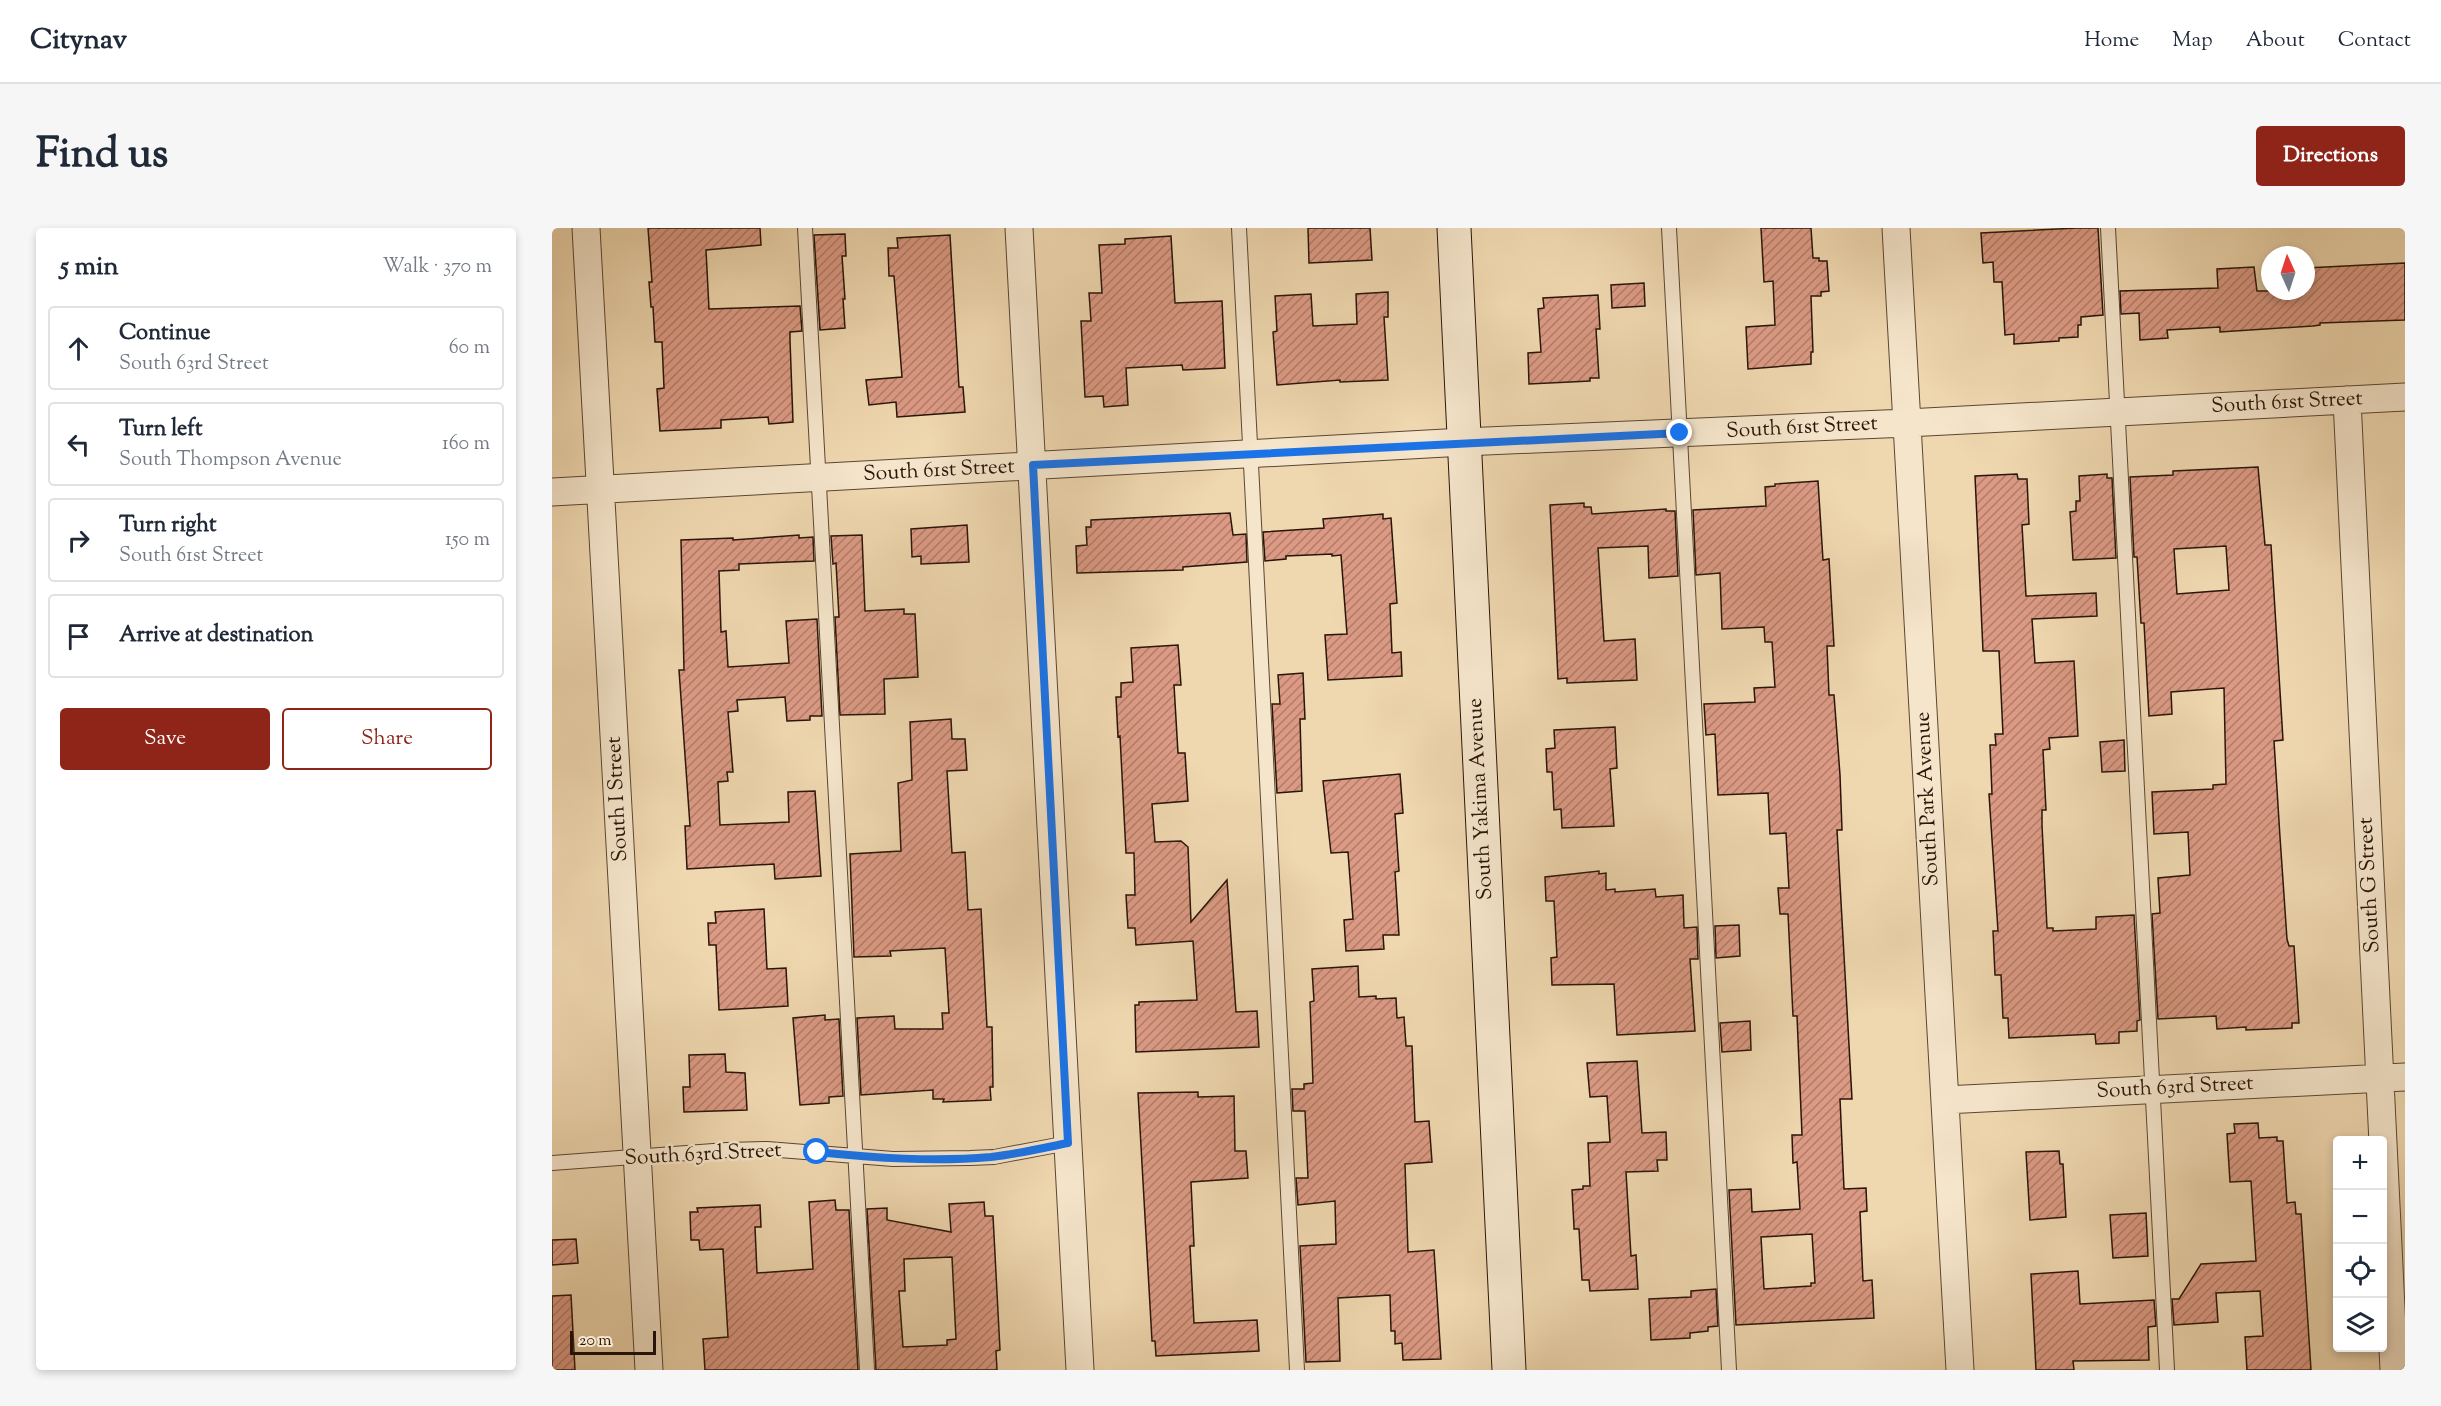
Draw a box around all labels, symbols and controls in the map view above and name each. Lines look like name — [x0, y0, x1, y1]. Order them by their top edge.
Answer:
text: Citynav — [30, 21, 127, 61]
text: Home — [2084, 26, 2139, 56]
text: Map — [2172, 26, 2213, 56]
text: About — [2246, 26, 2305, 56]
text: Contact — [2338, 26, 2411, 56]
text: Find us — [36, 126, 168, 186]
button: Directions — [2256, 126, 2405, 186]
north arrow — [2261, 246, 2315, 300]
text: 5 min — [60, 249, 119, 286]
text: Walk · 370 m — [382, 253, 492, 282]
text: Continue — [119, 318, 210, 350]
icon: ahead — [62, 332, 95, 365]
text: 60 m — [449, 334, 490, 363]
text: South 63rd Street — [119, 350, 269, 379]
street label: South 61st Street — [2211, 384, 2363, 422]
street label: South 61st Street — [1726, 409, 1878, 447]
text: Turn left — [119, 414, 202, 446]
route end — [1666, 419, 1692, 445]
icon: left — [62, 428, 95, 461]
text: 160 m — [442, 430, 490, 459]
text: South Thompson Avenue — [119, 446, 342, 475]
street label: South 61st Street — [863, 452, 1015, 490]
text: Turn right — [119, 510, 216, 542]
icon: right — [62, 524, 95, 557]
text: 150 m — [445, 526, 490, 555]
text: South 61st Street — [119, 542, 263, 571]
icon: arrive — [62, 620, 95, 653]
text: Arrive at destination — [119, 620, 314, 652]
street label: South Yakima Avenue — [1461, 697, 1501, 901]
button: Save — [60, 708, 270, 770]
button: Share — [282, 708, 492, 770]
street label: South Park Avenue — [1908, 711, 1948, 887]
street label: South I Street — [600, 735, 636, 863]
street label: South G Street — [2351, 816, 2389, 954]
street label: South 63rd Street — [2096, 1069, 2254, 1107]
street label: South 63rd Street — [624, 1136, 782, 1174]
map controls — [2333, 1136, 2387, 1352]
button: + — [2333, 1136, 2387, 1190]
route start — [803, 1138, 829, 1164]
button: − — [2333, 1190, 2387, 1244]
button: locate — [2333, 1244, 2387, 1298]
button: layers — [2333, 1298, 2387, 1352]
scale bar — [570, 1328, 656, 1356]
text: 20 m — [579, 1330, 612, 1353]

